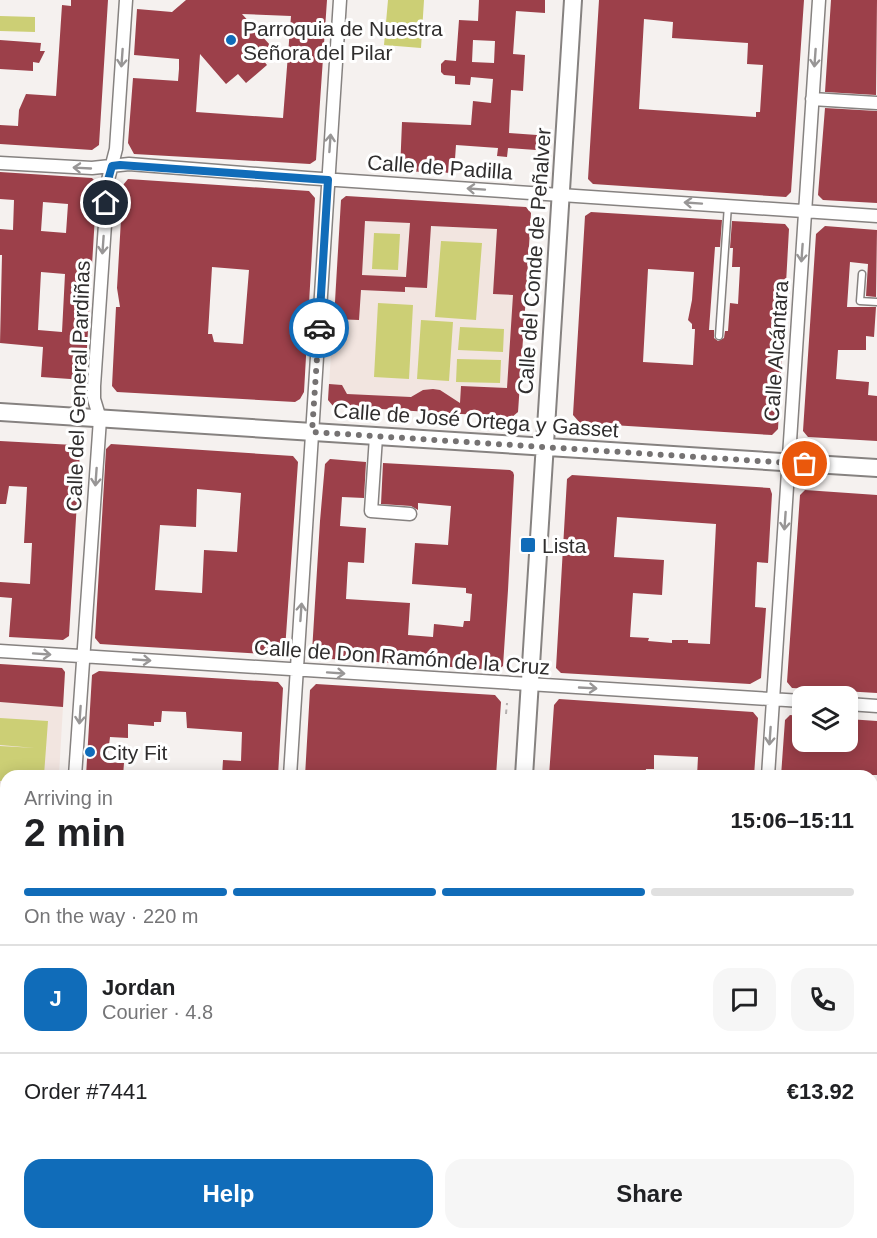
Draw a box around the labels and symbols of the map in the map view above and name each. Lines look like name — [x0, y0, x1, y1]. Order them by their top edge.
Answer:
place label: Parroquia de Nuestra Señora del Pilar — [243, 17, 443, 64]
marker: Parroquia de Nuestra Señora del Pilar — [224, 33, 238, 47]
one-way arrow — [116, 48, 127, 68]
one-way arrow — [809, 48, 820, 68]
street label: Calle del Conde de Peñalver — [513, 127, 555, 395]
one-way arrow — [325, 134, 336, 154]
street label: Calle de Padilla — [366, 150, 514, 184]
one-way arrow — [72, 162, 92, 173]
pin — [80, 177, 131, 228]
one-way arrow — [466, 183, 486, 194]
one-way arrow — [684, 197, 703, 208]
one-way arrow — [98, 234, 109, 254]
one-way arrow — [796, 242, 807, 262]
street label: Calle del General Pardiñas — [62, 260, 94, 512]
street label: Calle Alcántara — [760, 279, 792, 422]
courier — [289, 298, 349, 358]
street label: Calle de José Ortega y Gasset — [333, 399, 620, 441]
pin — [779, 438, 830, 489]
one-way arrow — [90, 467, 101, 487]
one-way arrow — [779, 510, 790, 530]
place label: Lista — [542, 534, 587, 557]
marker: Lista — [519, 536, 537, 554]
one-way arrow — [295, 603, 306, 623]
street label: Calle de Don Ramón de la Cruz — [253, 635, 551, 679]
one-way arrow — [31, 648, 51, 659]
one-way arrow — [131, 655, 151, 666]
one-way arrow — [326, 667, 346, 678]
one-way arrow — [578, 683, 598, 694]
one-way arrow — [74, 704, 85, 724]
one-way arrow — [765, 726, 776, 746]
place label: City Fit — [102, 741, 167, 764]
marker: City Fit — [83, 745, 97, 759]

